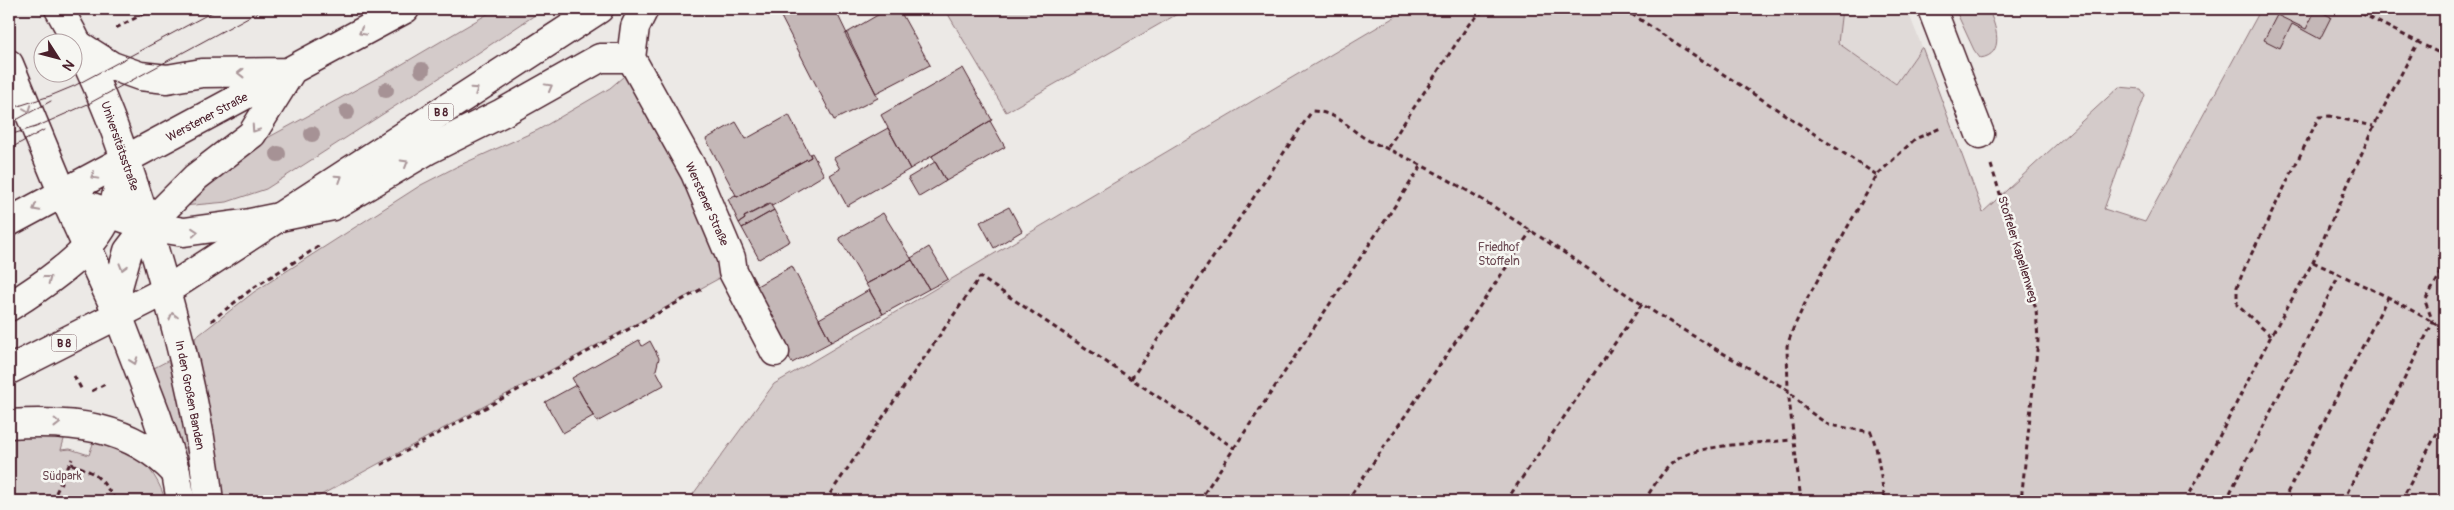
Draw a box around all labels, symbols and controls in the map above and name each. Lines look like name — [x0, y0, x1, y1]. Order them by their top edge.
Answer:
one-way arrow — [359, 26, 368, 36]
north arrow — [32, 32, 82, 82]
text: N — [58, 57, 78, 74]
one-way arrow — [237, 68, 245, 78]
one-way arrow — [543, 83, 552, 93]
one-way arrow — [469, 86, 478, 96]
street label: Werstener Straße — [164, 90, 251, 145]
street label: Universitätsstraße — [97, 99, 142, 193]
one-way arrow — [22, 104, 33, 113]
road number: B 8 — [428, 104, 454, 120]
one-way arrow — [252, 123, 262, 132]
one-way arrow — [399, 159, 408, 169]
street label: Werstener Straße — [681, 160, 732, 248]
one-way arrow — [91, 170, 100, 180]
one-way arrow — [333, 175, 342, 185]
street label: Stoffeler Kapellenweg — [1994, 194, 2041, 304]
one-way arrow — [32, 202, 41, 212]
one-way arrow — [191, 226, 199, 237]
park label: Friedhof Stoffeln — [1478, 240, 1520, 269]
one-way arrow — [118, 262, 128, 271]
one-way arrow — [42, 276, 52, 285]
one-way arrow — [169, 312, 179, 321]
road number: B 8 — [52, 334, 76, 352]
street label: In den Großen Banden — [172, 339, 208, 451]
one-way arrow — [128, 356, 138, 364]
one-way arrow — [54, 418, 62, 428]
park label: Südpark — [42, 469, 82, 484]

